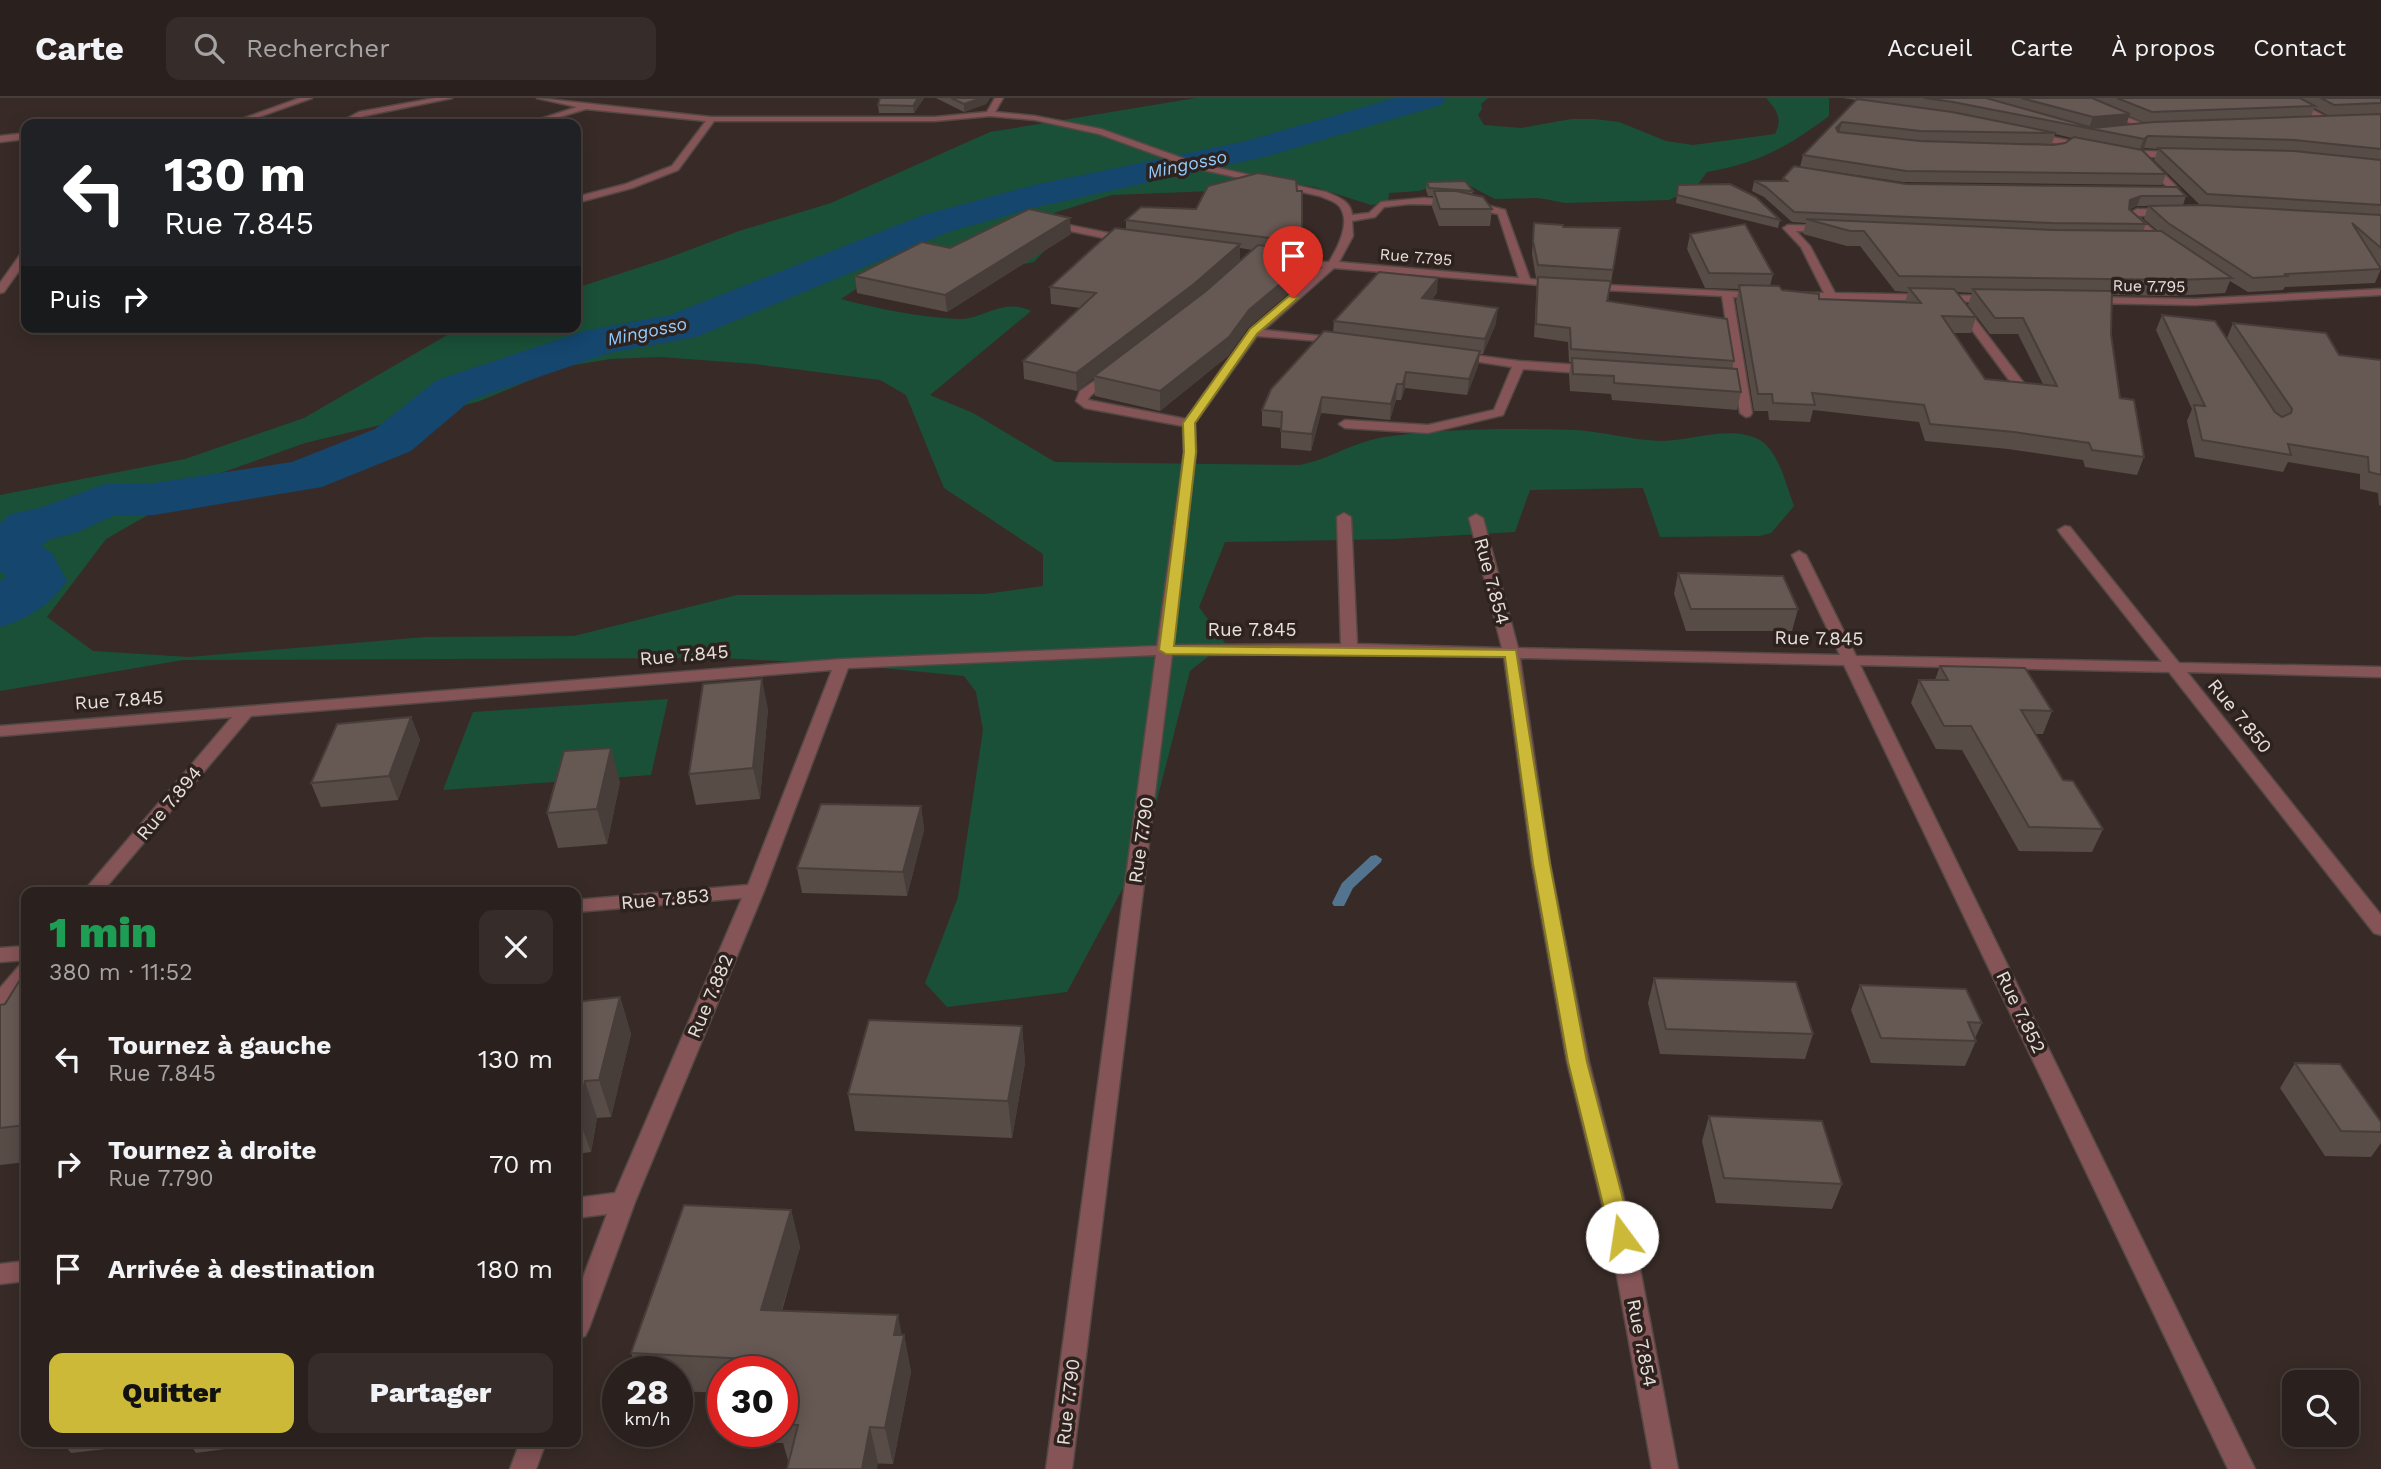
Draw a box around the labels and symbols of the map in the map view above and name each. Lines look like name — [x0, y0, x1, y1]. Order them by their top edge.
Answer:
water label: Mingosso — [1145, 145, 1229, 183]
pin — [1263, 226, 1323, 298]
street label: Rue 7.795 — [1379, 244, 1453, 270]
street label: Rue 7.795 — [2112, 276, 2186, 296]
water label: Mingosso — [605, 312, 689, 350]
street label: Rue 7.854 — [1469, 535, 1515, 627]
street label: Rue 7.845 — [1207, 618, 1297, 641]
street label: Rue 7.845 — [1774, 626, 1864, 650]
street label: Rue 7.845 — [639, 640, 729, 670]
street label: Rue 7.850 — [2203, 674, 2277, 758]
street label: Rue 7.845 — [74, 685, 164, 715]
street label: Rue 7.894 — [131, 761, 207, 845]
street label: Rue 7.790 — [1124, 795, 1158, 885]
street label: Rue 7.853 — [620, 884, 710, 914]
street label: Rue 7.882 — [682, 950, 738, 1042]
street label: Rue 7.852 — [1991, 967, 2051, 1057]
position arrow — [1585, 1200, 1659, 1274]
street label: Rue 7.854 — [1622, 1297, 1662, 1389]
speed limit sign: 30 — [707, 1356, 798, 1447]
street label: Rue 7.790 — [1051, 1357, 1085, 1447]

